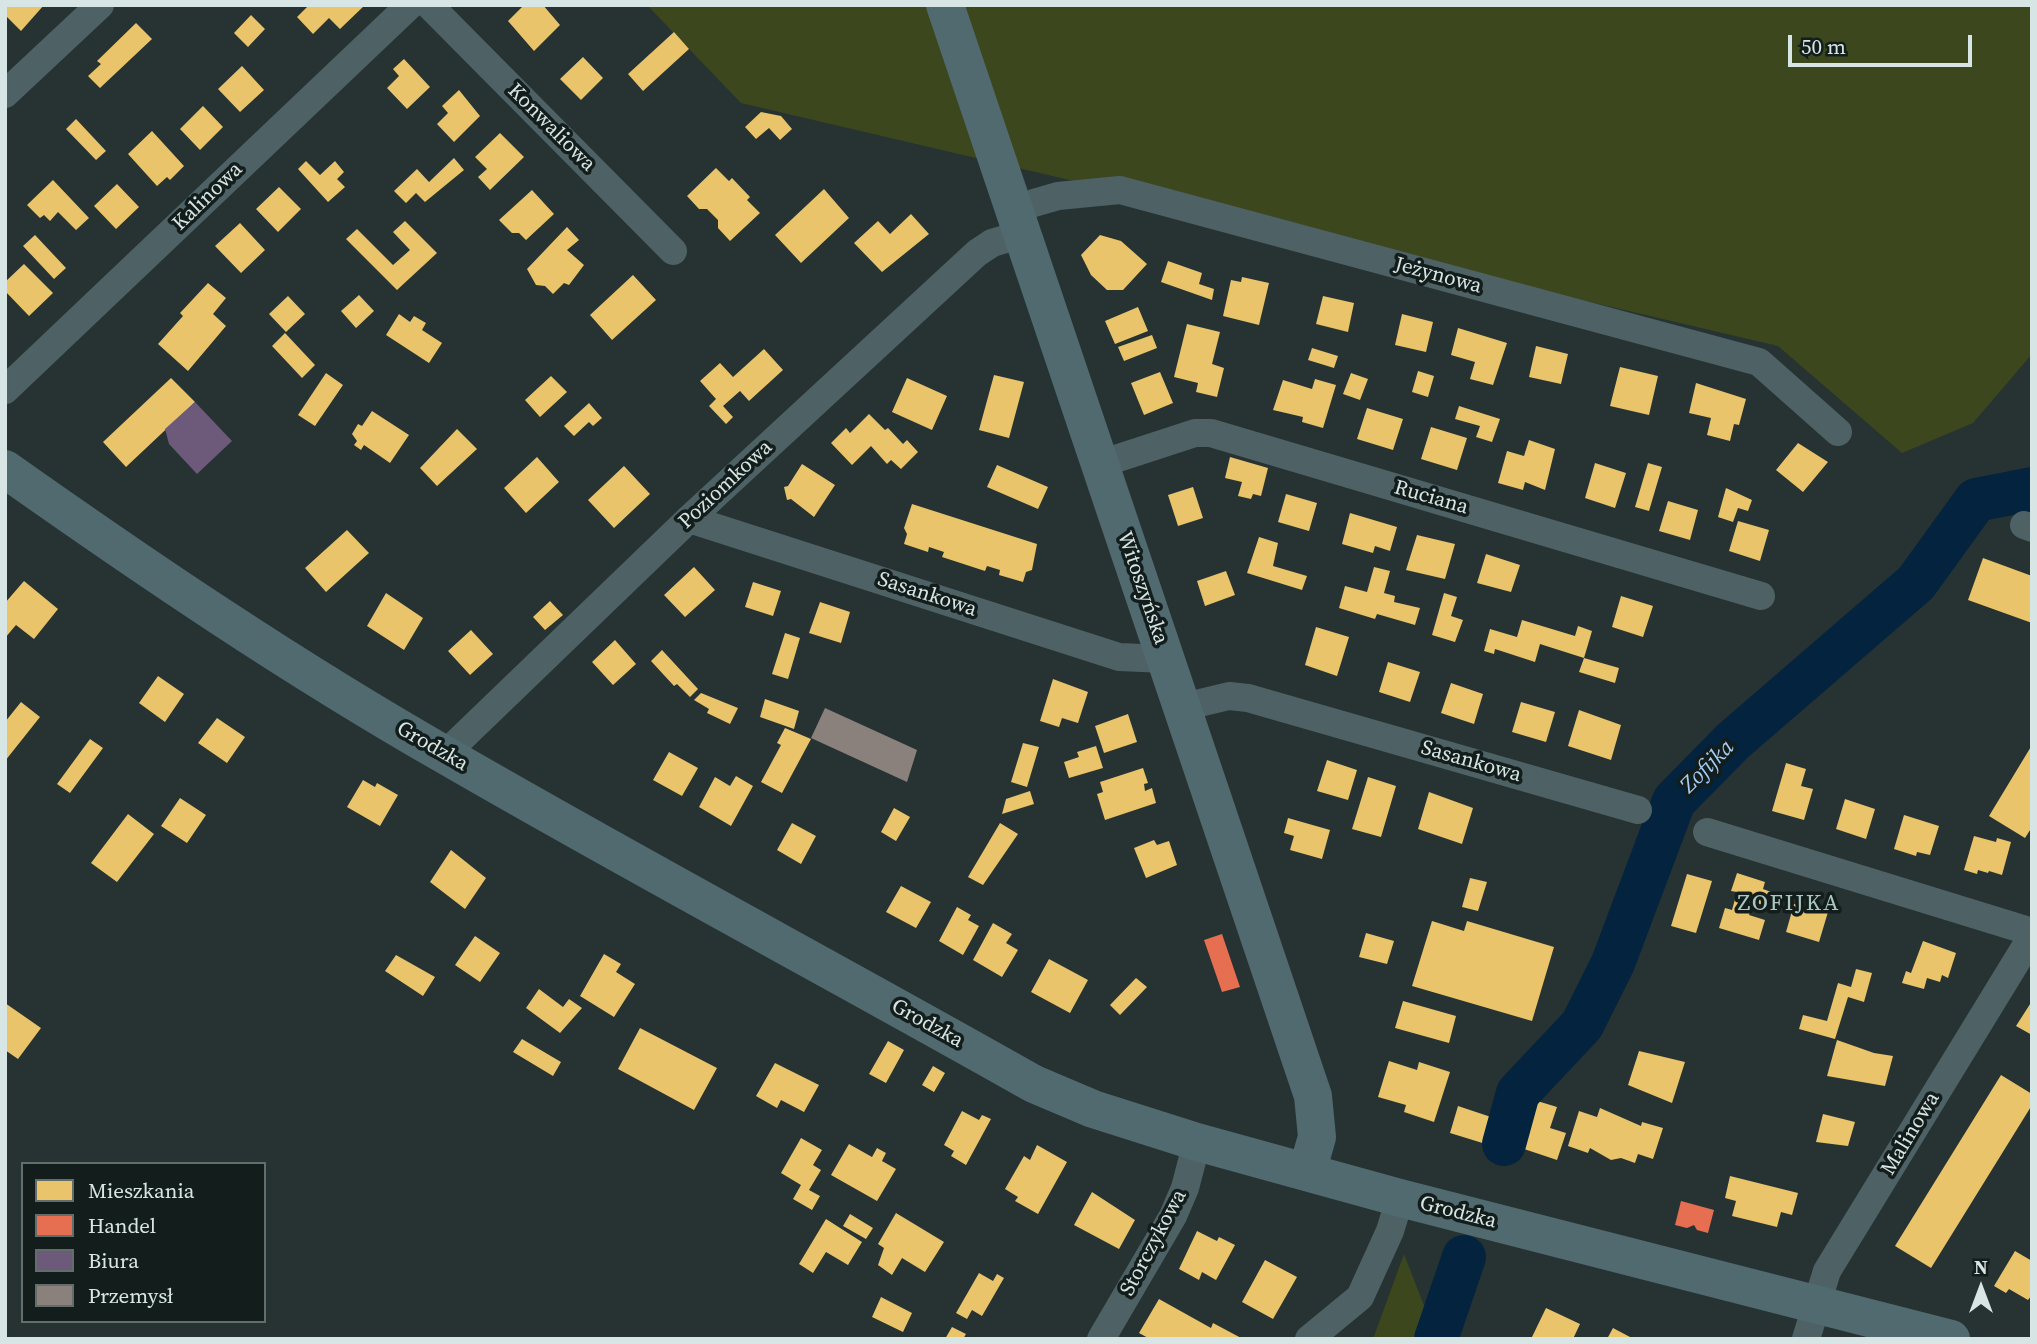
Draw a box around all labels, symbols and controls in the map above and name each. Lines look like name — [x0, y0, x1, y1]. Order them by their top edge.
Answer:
scale bar — [1792, 21, 1976, 65]
text: 50 m — [1801, 32, 1846, 61]
street label: Konwaliowa — [502, 79, 600, 177]
street label: Kalinowa — [168, 157, 248, 237]
street label: Jeżynowa — [1392, 252, 1484, 300]
street label: Poziomkowa — [674, 435, 778, 535]
street label: Ruciana — [1391, 475, 1471, 521]
street label: Witoszyńska — [1111, 528, 1173, 648]
street label: Sasankowa — [874, 567, 980, 623]
street label: Grodzka — [392, 717, 472, 777]
water label: Zofijka — [1675, 734, 1741, 800]
street label: Sasankowa — [1418, 736, 1524, 788]
district label: ZOFIJKA — [1738, 890, 1840, 918]
street label: Grodzka — [887, 994, 967, 1054]
street label: Malinowa — [1876, 1088, 1946, 1180]
legend — [21, 1162, 266, 1323]
text: Mieszkania — [88, 1176, 194, 1205]
street label: Storczykowa — [1115, 1186, 1193, 1300]
street label: Grodzka — [1417, 1191, 1499, 1235]
text: Handel — [88, 1211, 156, 1240]
text: Biura — [88, 1246, 139, 1275]
north arrow — [1946, 1253, 2016, 1323]
text: N — [1974, 1254, 1988, 1280]
text: Przemysł — [88, 1281, 173, 1310]

